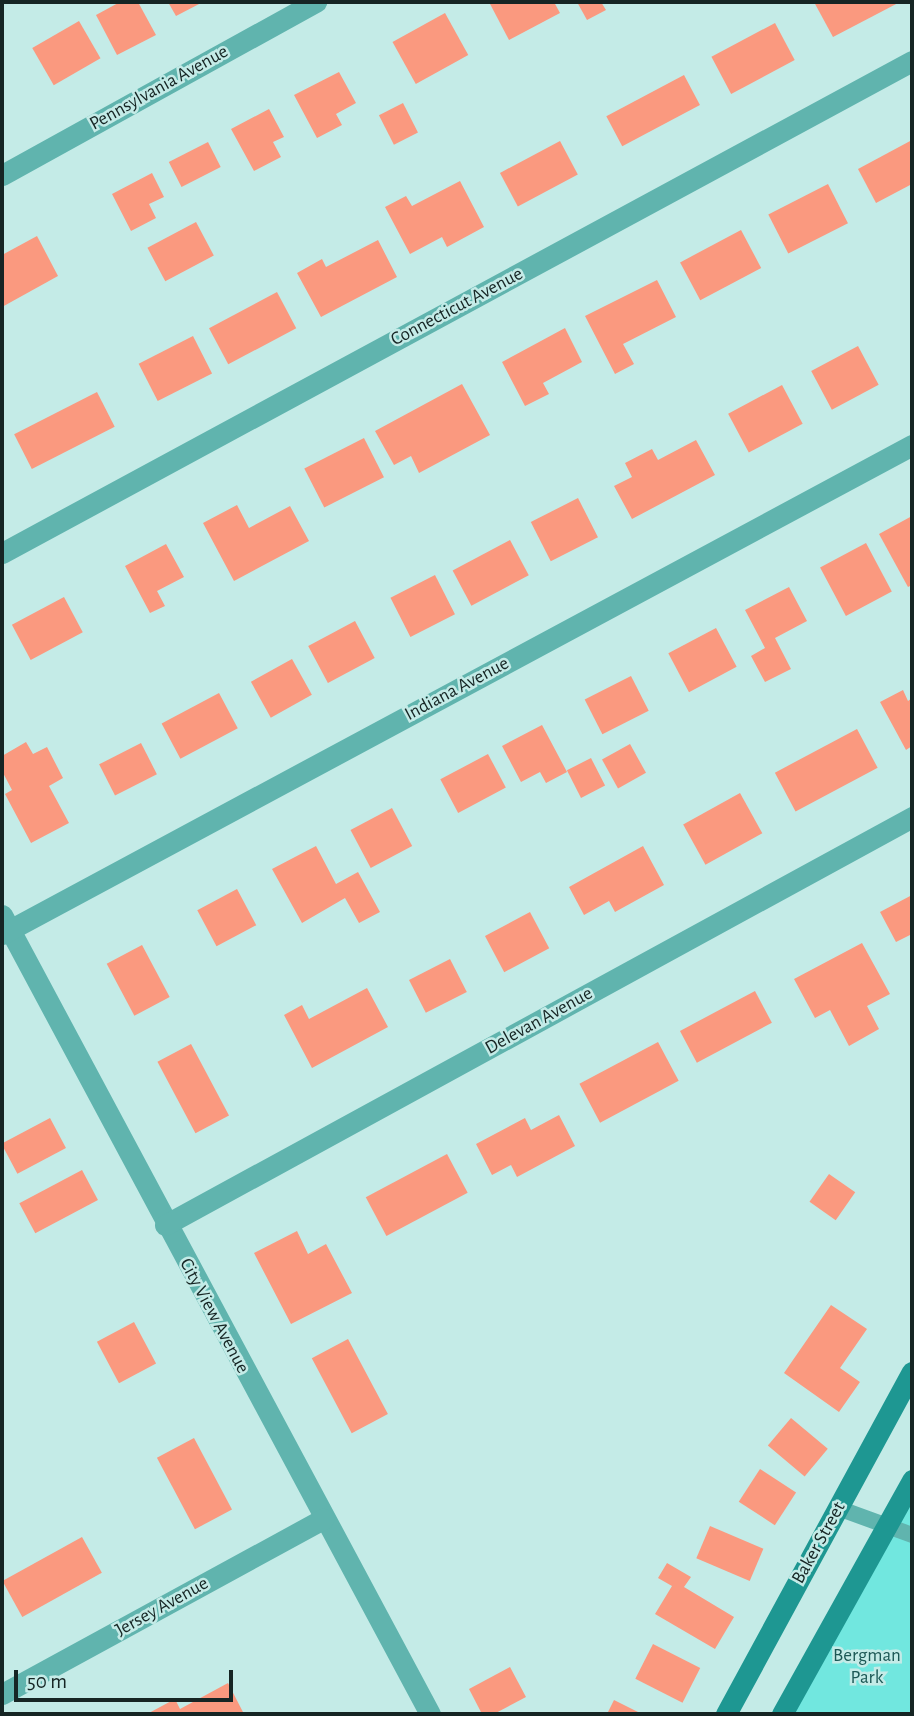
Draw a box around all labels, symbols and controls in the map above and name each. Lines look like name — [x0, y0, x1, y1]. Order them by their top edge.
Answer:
street label: Pennsylvania Avenue — [86, 40, 232, 136]
street label: Connecticut Avenue — [387, 263, 527, 351]
street label: Indiana Avenue — [401, 652, 513, 726]
street label: Delevan Avenue — [481, 982, 597, 1060]
street label: City View Avenue — [174, 1254, 254, 1378]
street label: Baker Street — [787, 1498, 851, 1588]
street label: Jersey Avenue — [112, 1572, 212, 1642]
park label: Bergman Park — [833, 1645, 901, 1689]
scale bar — [18, 1656, 236, 1700]
text: 50 m — [27, 1671, 67, 1692]

